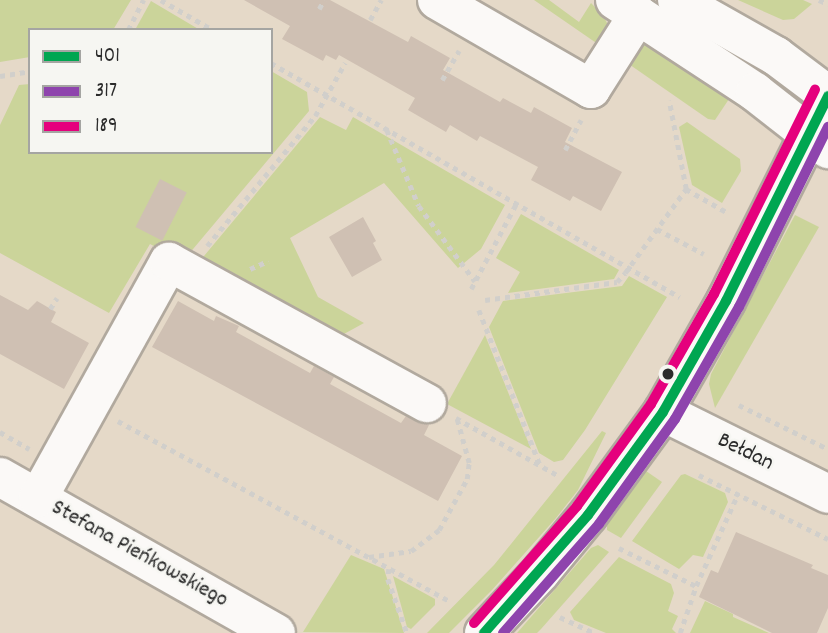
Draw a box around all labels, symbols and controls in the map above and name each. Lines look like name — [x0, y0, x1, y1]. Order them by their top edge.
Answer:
legend — [28, 28, 273, 154]
text: 401 — [95, 42, 120, 72]
text: 317 — [95, 77, 117, 107]
text: 189 — [95, 112, 118, 142]
unlabelled marker — [661, 367, 675, 381]
street label: Bełdan — [712, 428, 778, 478]
street label: Stefana Pieńkowskiego — [46, 495, 232, 615]

